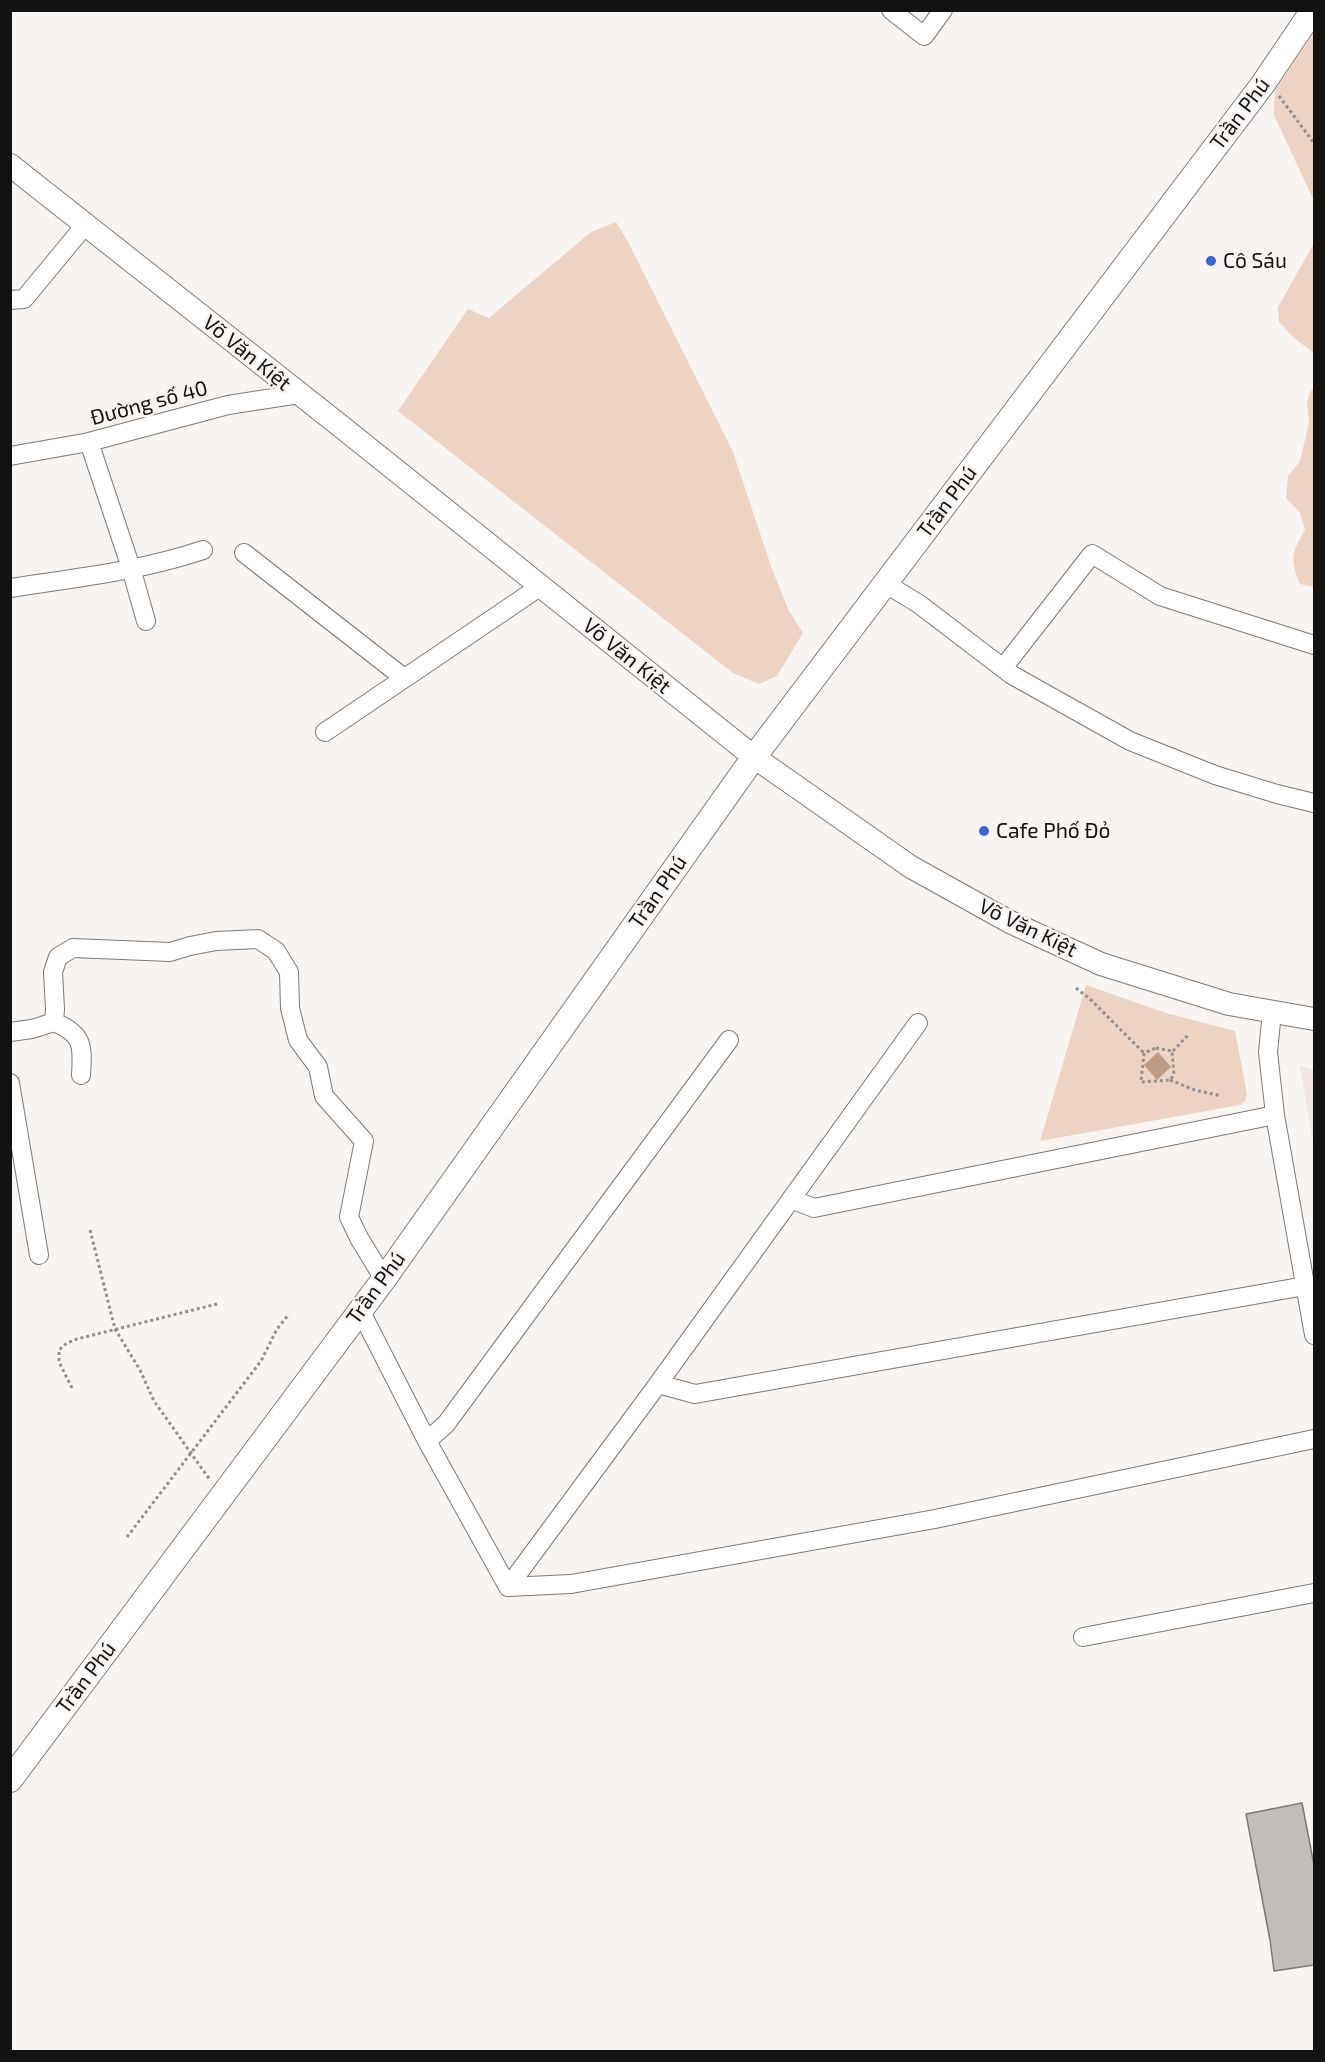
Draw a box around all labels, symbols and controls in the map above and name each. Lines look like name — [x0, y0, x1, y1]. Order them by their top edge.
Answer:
street label: Trần Phú — [1205, 73, 1275, 155]
place label: Cô Sáu — [1223, 248, 1287, 274]
marker: Cô Sáu — [1204, 254, 1218, 268]
street label: Võ Văn Kiệt — [198, 310, 296, 396]
street label: Đường số 40 — [88, 375, 210, 431]
street label: Trần Phú — [912, 461, 982, 543]
street label: Võ Văn Kiệt — [578, 613, 676, 699]
place label: Cafe Phố Đỏ — [996, 818, 1110, 844]
marker: Cafe Phố Đỏ — [977, 824, 991, 838]
street label: Trần Phú — [624, 851, 692, 933]
street label: Võ Văn Kiệt — [975, 893, 1081, 963]
street label: Trần Phú — [341, 1247, 411, 1329]
street label: Trần Phú — [51, 1637, 121, 1719]

